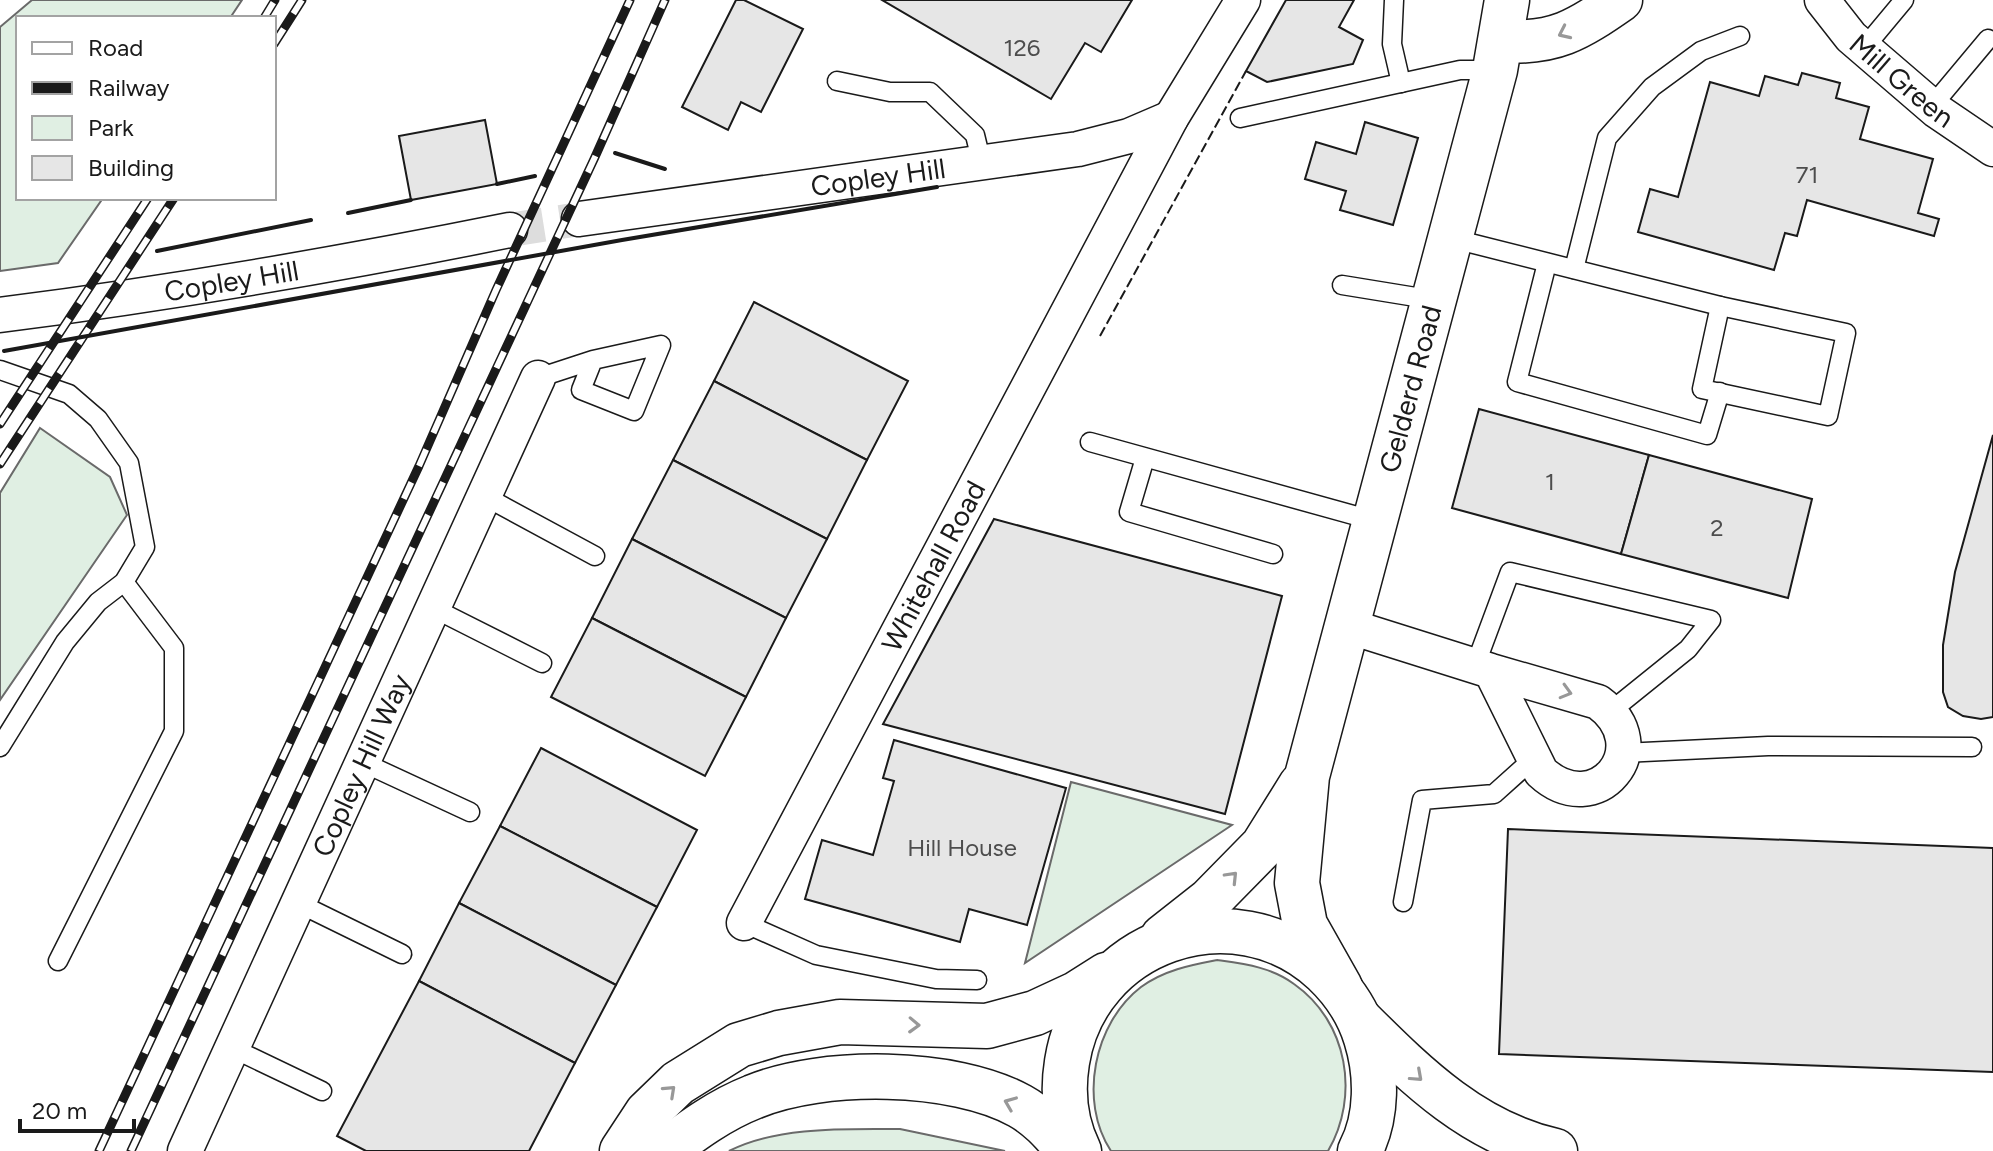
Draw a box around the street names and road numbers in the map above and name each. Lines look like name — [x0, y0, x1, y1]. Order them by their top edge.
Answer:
street label: Mill Green — [1843, 27, 1960, 134]
street label: Copley Hill — [809, 151, 948, 203]
street label: Copley Hill — [162, 253, 301, 308]
street label: Gelderd Road — [1372, 302, 1449, 476]
street label: Whitehall Road — [874, 475, 992, 657]
street label: Copley Hill Way — [305, 668, 418, 862]

